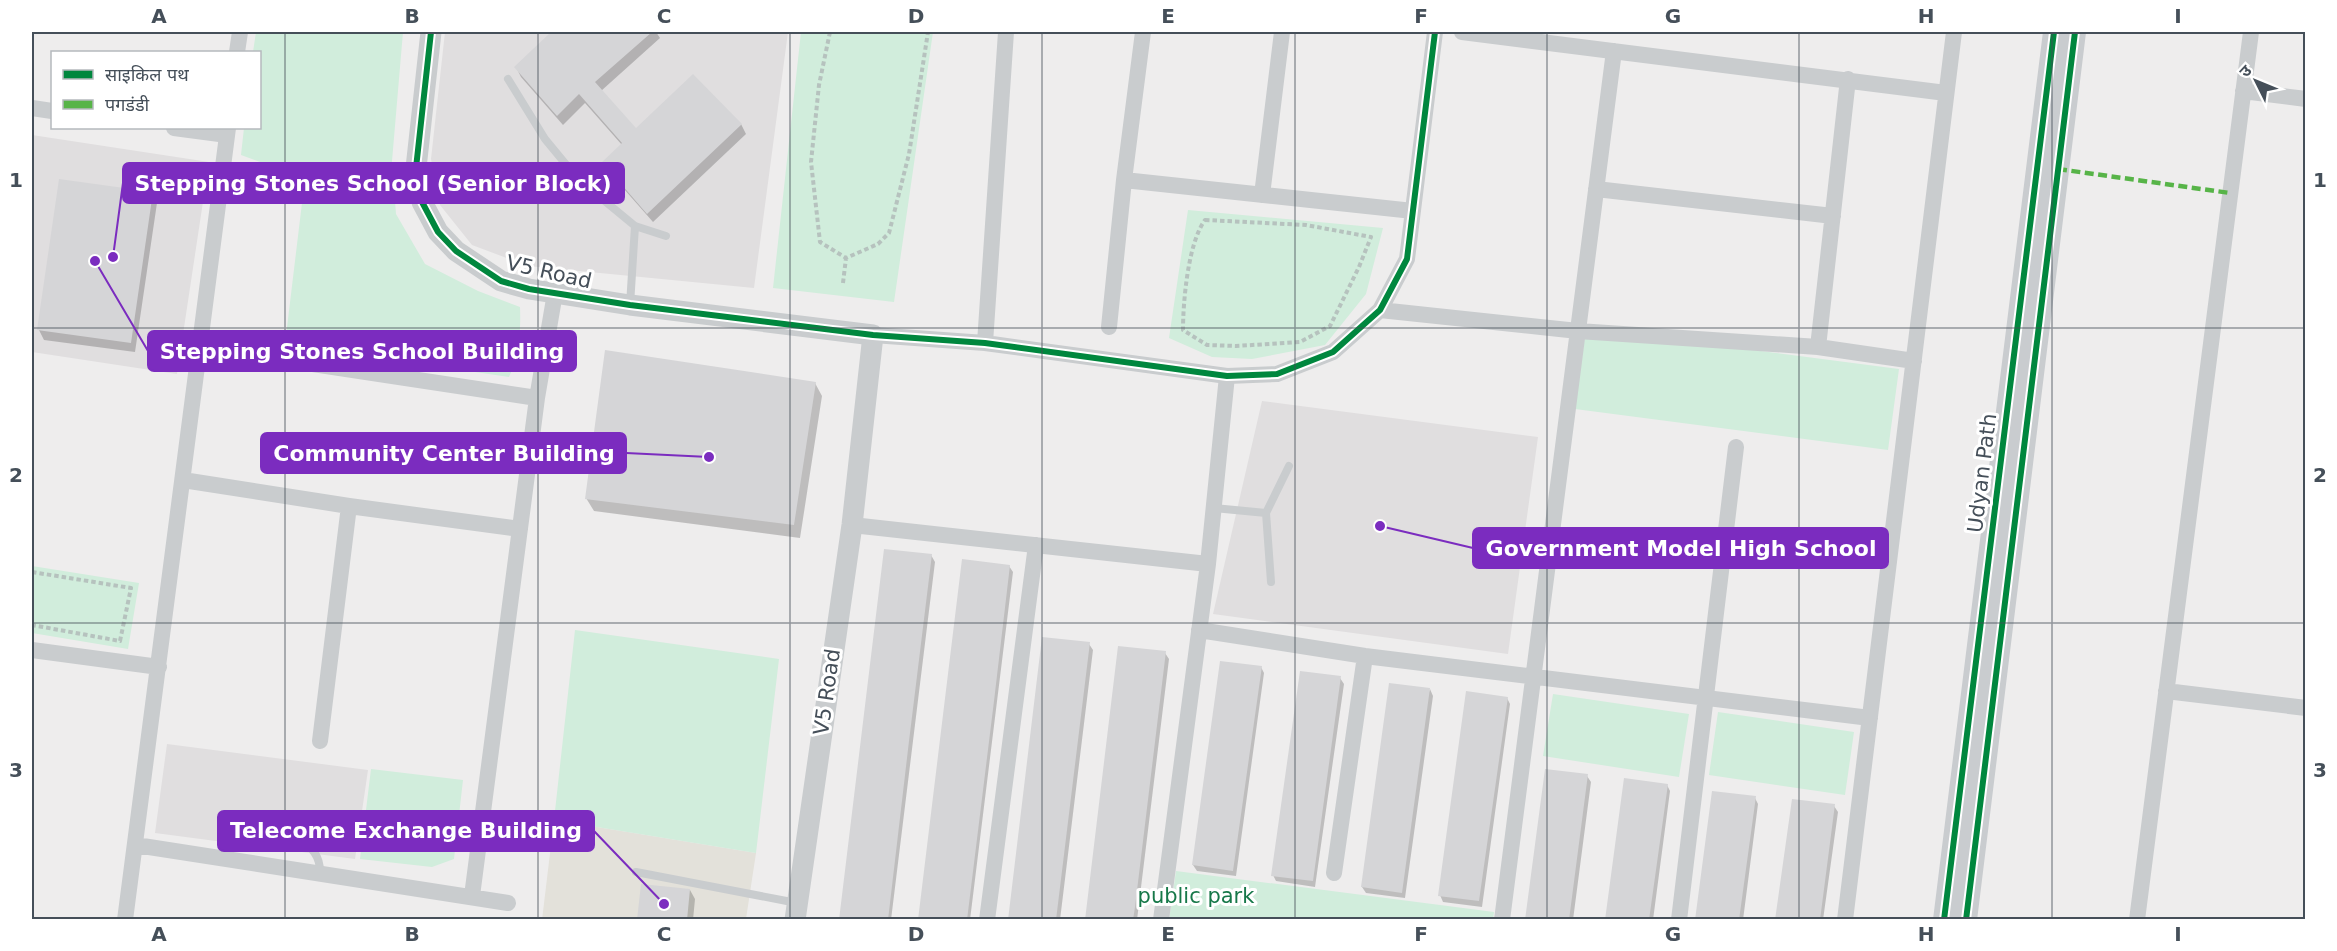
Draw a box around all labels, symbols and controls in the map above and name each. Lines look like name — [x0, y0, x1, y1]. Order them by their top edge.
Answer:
text: A — [151, 4, 167, 28]
text: B — [404, 4, 420, 28]
text: C — [657, 4, 671, 28]
text: D — [908, 4, 924, 28]
text: E — [1161, 4, 1175, 28]
text: F — [1414, 4, 1428, 28]
text: G — [1665, 4, 1681, 28]
text: H — [1918, 4, 1934, 28]
text: I — [2174, 4, 2182, 28]
legend — [51, 51, 261, 129]
north arrow — [2226, 51, 2286, 111]
text: उ — [2235, 61, 2256, 81]
text: साइकिल पथ — [105, 64, 189, 85]
text: पगडंडी — [105, 94, 150, 115]
callout: Stepping Stones School (Senior Block) — [123, 163, 624, 203]
text: 1 — [9, 168, 23, 192]
text: 1 — [2313, 168, 2327, 192]
text: Stepping Stones School (Senior Block) — [135, 171, 611, 196]
street label: V5 Road — [504, 251, 594, 293]
callout: Stepping Stones School Building — [148, 331, 576, 371]
text: Stepping Stones School Building — [160, 339, 564, 364]
street label: Udyan Path — [1963, 412, 2001, 534]
callout: Community Center Building — [261, 433, 626, 473]
text: Community Center Building — [273, 441, 615, 466]
text: 2 — [9, 463, 23, 487]
text: 2 — [2313, 463, 2327, 487]
callout: Government Model High School — [1473, 528, 1888, 568]
text: Government Model High School — [1486, 536, 1876, 561]
street label: V5 Road — [809, 647, 845, 737]
text: 3 — [9, 758, 23, 782]
text: 3 — [2313, 758, 2327, 782]
callout: Telecome Exchange Building — [218, 811, 594, 851]
text: Telecome Exchange Building — [230, 818, 582, 843]
park label: public park — [1138, 884, 1255, 908]
text: A — [151, 922, 167, 946]
text: B — [404, 922, 420, 946]
text: C — [657, 922, 671, 946]
text: D — [908, 922, 924, 946]
text: E — [1161, 922, 1175, 946]
text: F — [1414, 922, 1428, 946]
text: G — [1665, 922, 1681, 946]
text: H — [1918, 922, 1934, 946]
text: I — [2174, 922, 2182, 946]

